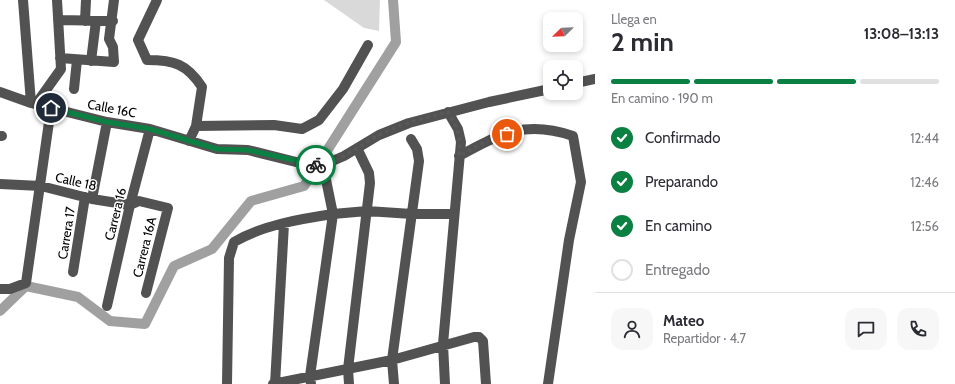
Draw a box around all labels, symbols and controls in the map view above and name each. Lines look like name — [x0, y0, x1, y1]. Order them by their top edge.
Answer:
text: Llega en — [611, 11, 657, 27]
north arrow — [543, 12, 583, 52]
map controls — [543, 12, 583, 100]
text: 13:08–13:13 — [864, 25, 939, 43]
text: 2 min — [611, 26, 674, 58]
button: locate — [543, 60, 583, 100]
text: En camino · 190 m — [611, 90, 713, 106]
pin — [34, 91, 68, 125]
street label: Calle 16C — [86, 95, 138, 121]
icon: home — [40, 97, 62, 119]
pin — [490, 117, 524, 151]
icon: bag — [496, 123, 518, 145]
icon: check — [611, 127, 633, 149]
text: Confirmado — [645, 129, 720, 147]
text: 12:44 — [910, 130, 939, 146]
courier — [296, 145, 336, 185]
icon: bike — [305, 154, 327, 176]
street label: Calle 18 — [54, 168, 98, 194]
icon: check — [611, 171, 633, 193]
text: Preparando — [645, 173, 718, 191]
text: 12:46 — [910, 174, 939, 190]
street label: Carrera 16 — [101, 186, 129, 242]
street label: Carrera 17 — [54, 205, 78, 260]
street label: Carrera 16A — [129, 215, 159, 279]
icon: check — [611, 215, 633, 237]
text: En camino — [645, 217, 712, 235]
text: 12:56 — [911, 218, 939, 234]
text: Entregado — [645, 261, 710, 279]
button: person — [611, 308, 653, 350]
button: chat — [845, 308, 887, 350]
button: phone — [897, 308, 939, 350]
text: Mateo — [663, 312, 704, 330]
text: Repartidor · 4.7 — [663, 330, 746, 346]

